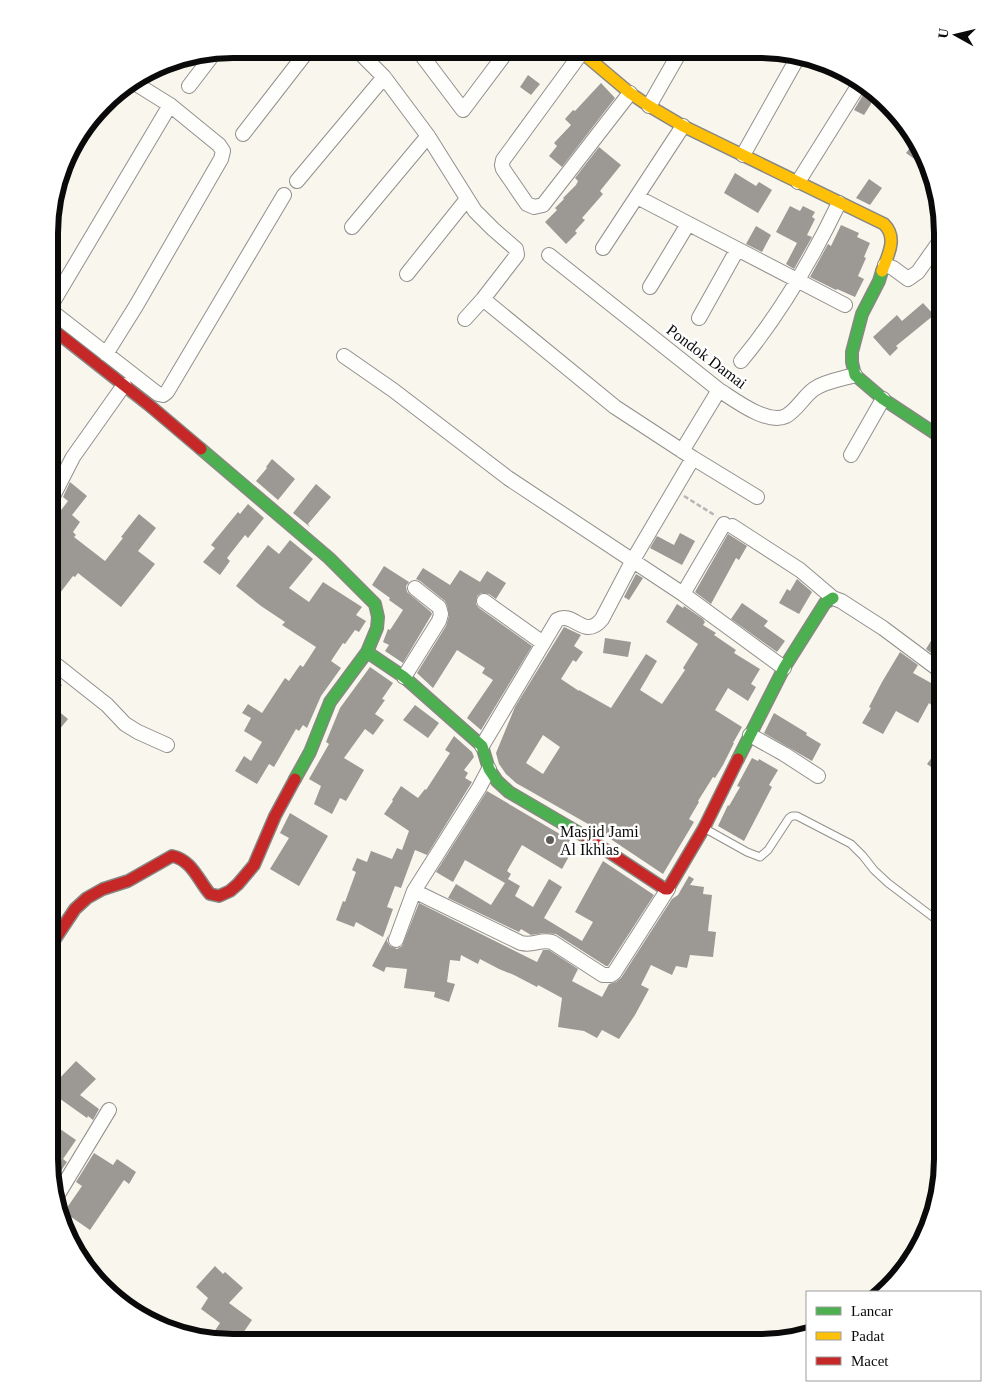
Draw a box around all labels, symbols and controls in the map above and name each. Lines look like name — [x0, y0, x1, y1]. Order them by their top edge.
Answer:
north arrow — [931, 10, 981, 60]
text: U — [935, 27, 952, 39]
street label: Pondok Damai — [663, 321, 750, 392]
place label: Masjid Jami Al Ikhlas — [560, 823, 639, 858]
marker: Masjid Jami Al Ikhlas — [544, 834, 556, 846]
legend — [806, 1291, 981, 1381]
text: Lancar — [851, 1303, 893, 1319]
text: Padat — [851, 1328, 885, 1344]
text: Macet — [851, 1353, 889, 1369]

